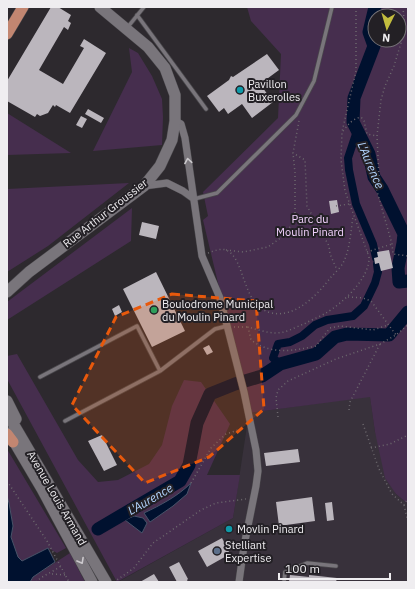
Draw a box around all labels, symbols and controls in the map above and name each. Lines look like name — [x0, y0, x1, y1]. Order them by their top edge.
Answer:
north arrow — [367, 8, 407, 48]
text: N — [382, 31, 391, 45]
place label: Pavillon Buxerolles — [248, 77, 300, 104]
marker: Pavillon Buxerolles — [235, 85, 245, 95]
water label: L'Aurence — [354, 139, 388, 191]
one-way arrow — [184, 158, 193, 164]
street label: Rue Arthur Groussier — [60, 176, 150, 250]
park label: Parc du Moulin Pinard — [276, 212, 344, 239]
place label: Boulodrome Municipal du Moulin Pinard — [162, 297, 273, 324]
marker: Boulodrome Municipal du Moulin Pinard — [149, 305, 159, 315]
street label: Avenue Louis Armand — [24, 448, 90, 548]
water label: L'Aurence — [125, 480, 175, 518]
place label: Movlin Pinard — [237, 522, 304, 536]
marker: Movlin Pinard — [224, 524, 234, 534]
place label: Stelliant Expertise — [225, 538, 272, 565]
marker: Stelliant Expertise — [212, 546, 222, 556]
scale bar — [279, 555, 390, 581]
one-way arrow — [76, 557, 84, 564]
text: 100 m — [285, 561, 320, 576]

